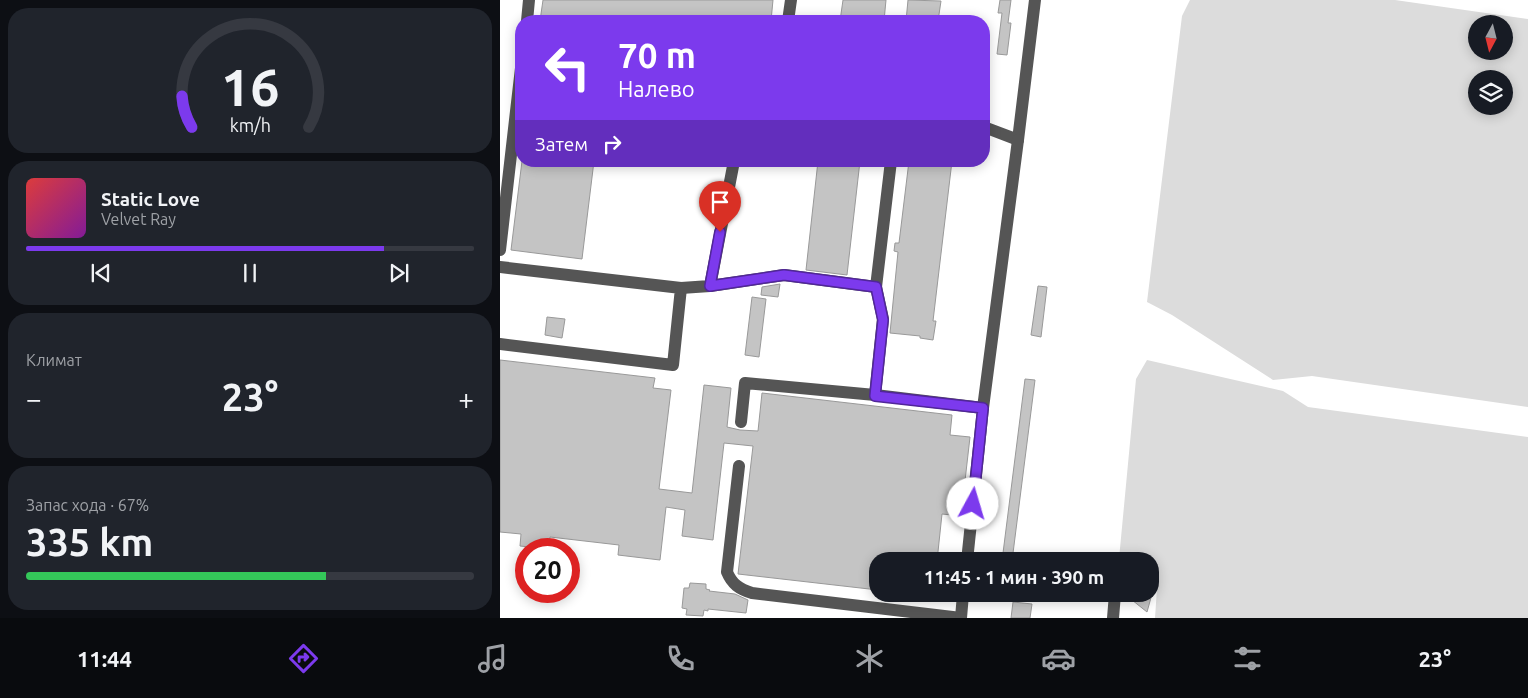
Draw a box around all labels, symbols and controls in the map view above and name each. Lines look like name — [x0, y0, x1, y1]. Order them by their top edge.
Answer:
north arrow — [1468, 15, 1512, 60]
map controls — [1468, 15, 1513, 115]
icon: left — [535, 35, 600, 100]
text: 70 m — [618, 35, 696, 75]
text: 16 — [221, 58, 279, 116]
button: layers — [1468, 70, 1513, 115]
text: Налево — [618, 76, 695, 101]
text: km/h — [229, 115, 271, 135]
icon: right — [598, 130, 626, 158]
text: Затем — [535, 133, 588, 155]
pin — [699, 181, 741, 232]
text: Static Love — [101, 188, 200, 210]
icon: arrive — [706, 188, 734, 216]
text: Velvet Ray — [101, 210, 176, 228]
icon: previous — [87, 259, 115, 287]
icon: pause — [236, 259, 264, 287]
icon: next — [385, 259, 413, 287]
text: Климат — [26, 351, 82, 369]
text: 23° — [222, 376, 278, 418]
text: − — [26, 383, 42, 414]
text: + — [458, 383, 474, 414]
position arrow — [946, 477, 998, 529]
text: Запас хода · 67% — [26, 496, 149, 514]
text: 335 km — [26, 521, 153, 563]
speed limit sign: 20 — [515, 538, 580, 603]
text: 11:45 · 1 мин · 390 m — [924, 566, 1104, 588]
icon: directions — [286, 641, 321, 676]
icon: music — [475, 641, 510, 676]
icon: phone — [663, 641, 698, 676]
icon: climate — [852, 641, 887, 676]
icon: car — [1041, 641, 1076, 676]
icon: filters — [1230, 641, 1265, 676]
text: 11:44 — [77, 646, 132, 671]
text: 23° — [1418, 646, 1451, 671]

